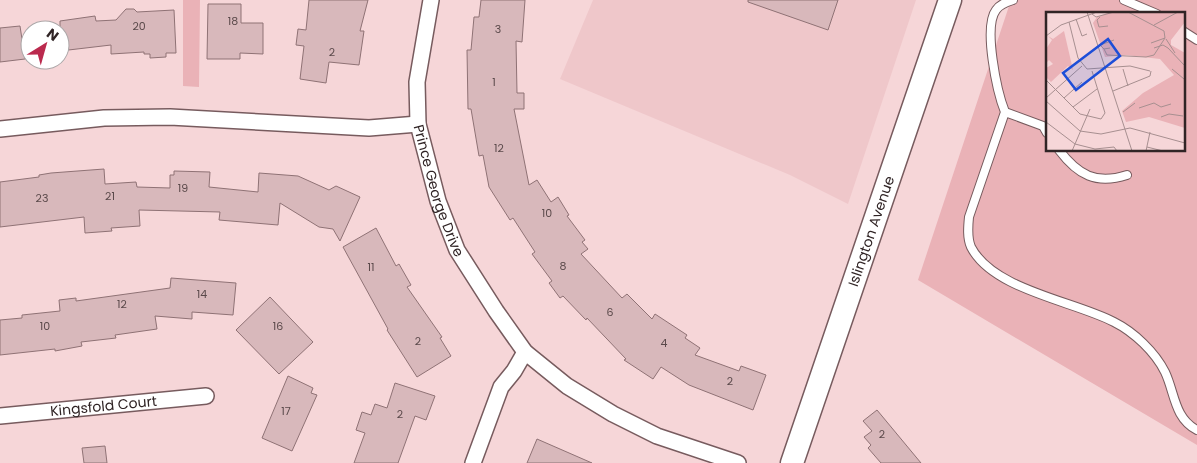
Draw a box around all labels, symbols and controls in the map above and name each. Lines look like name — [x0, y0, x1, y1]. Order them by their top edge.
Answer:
inset map — [1046, 12, 1184, 151]
house number: 18 — [228, 13, 238, 29]
house number: 20 — [132, 18, 146, 34]
north arrow — [20, 20, 70, 70]
house number: 3 — [495, 21, 501, 37]
text: N — [43, 23, 63, 46]
house number: 2 — [329, 44, 335, 60]
house number: 1 — [492, 74, 496, 90]
street label: Prince George Drive — [409, 122, 469, 261]
house number: 12 — [494, 140, 504, 156]
street label: Islington Avenue — [843, 173, 899, 289]
house number: 19 — [178, 180, 188, 196]
house number: 21 — [105, 188, 115, 204]
house number: 23 — [36, 190, 48, 206]
house number: 10 — [542, 205, 552, 221]
house number: 8 — [560, 258, 567, 274]
house number: 11 — [367, 259, 375, 275]
house number: 14 — [197, 286, 207, 302]
house number: 12 — [117, 296, 127, 312]
house number: 6 — [607, 304, 614, 320]
house number: 10 — [40, 318, 50, 334]
house number: 16 — [273, 318, 283, 334]
house number: 2 — [415, 333, 421, 349]
house number: 4 — [661, 335, 668, 351]
house number: 2 — [727, 373, 733, 389]
street label: Kingsfold Court — [49, 391, 158, 421]
house number: 17 — [281, 403, 291, 419]
house number: 2 — [397, 406, 403, 422]
house number: 2 — [879, 426, 885, 442]

